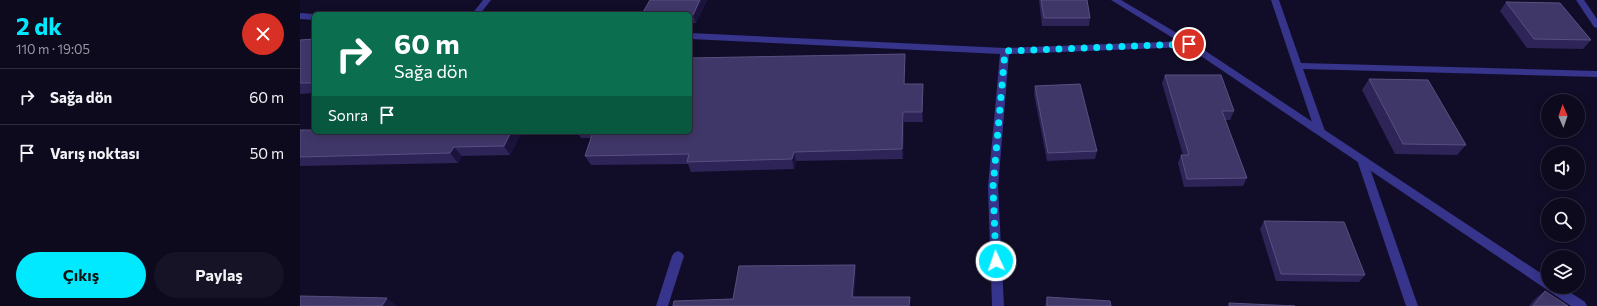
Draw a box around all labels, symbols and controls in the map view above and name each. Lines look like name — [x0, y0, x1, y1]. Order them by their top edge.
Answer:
text: 2 dk — [16, 11, 62, 40]
button: close — [242, 13, 284, 55]
text: 60 m — [394, 26, 460, 60]
pin — [1172, 27, 1206, 61]
icon: right — [328, 28, 380, 80]
icon: arrive — [1178, 33, 1200, 55]
text: 110 m · 19:05 — [16, 41, 90, 57]
text: Sağa dön — [394, 60, 468, 82]
icon: right — [16, 86, 38, 108]
text: Sağa dön — [50, 88, 112, 106]
text: 60 m — [249, 88, 284, 106]
north arrow — [1541, 94, 1585, 138]
map controls — [1541, 94, 1585, 294]
icon: arrive — [376, 104, 398, 126]
text: Sonra — [328, 106, 368, 124]
icon: arrive — [16, 142, 38, 164]
text: Varış noktası — [50, 144, 140, 162]
text: 50 m — [250, 144, 284, 162]
button: sound — [1541, 146, 1585, 190]
button: search — [1541, 198, 1585, 242]
position arrow — [975, 240, 1017, 282]
button: layers — [1541, 250, 1585, 294]
button: Çıkış — [16, 252, 146, 298]
button: Paylaş — [154, 252, 284, 298]

